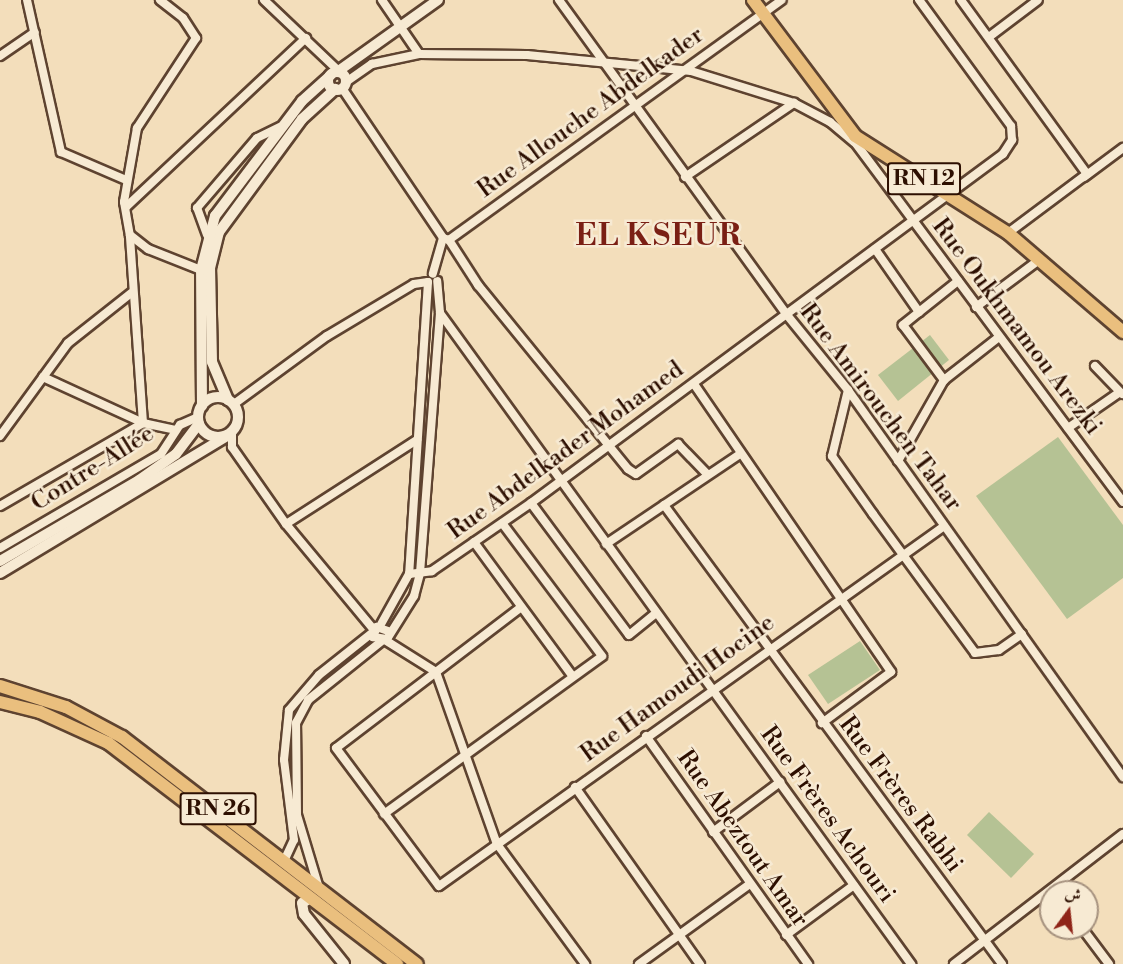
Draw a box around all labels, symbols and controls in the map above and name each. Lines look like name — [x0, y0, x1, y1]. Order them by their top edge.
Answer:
street label: Rue Allouche Abdelkader — [472, 21, 710, 205]
road number: RN 12 — [886, 160, 962, 198]
street label: Rue Oukhmamou Arezki — [925, 213, 1107, 441]
district label: EL KSEUR — [576, 218, 742, 254]
street label: Rue Amirouchen Tahar — [793, 299, 967, 517]
street label: Rue Abdelkader Mohamed — [443, 356, 689, 546]
street label: Contre-Allée — [26, 420, 160, 518]
street label: Rue Hamoudi Hocine — [575, 609, 781, 769]
street label: Rue Frères Rabhi — [832, 711, 968, 879]
street label: Rue Frères Achouri — [753, 721, 901, 909]
street label: Rue Abeztout Amar — [670, 745, 814, 933]
road number: RN 26 — [179, 790, 257, 828]
north arrow — [1039, 880, 1099, 940]
text: ش — [1063, 883, 1083, 906]

